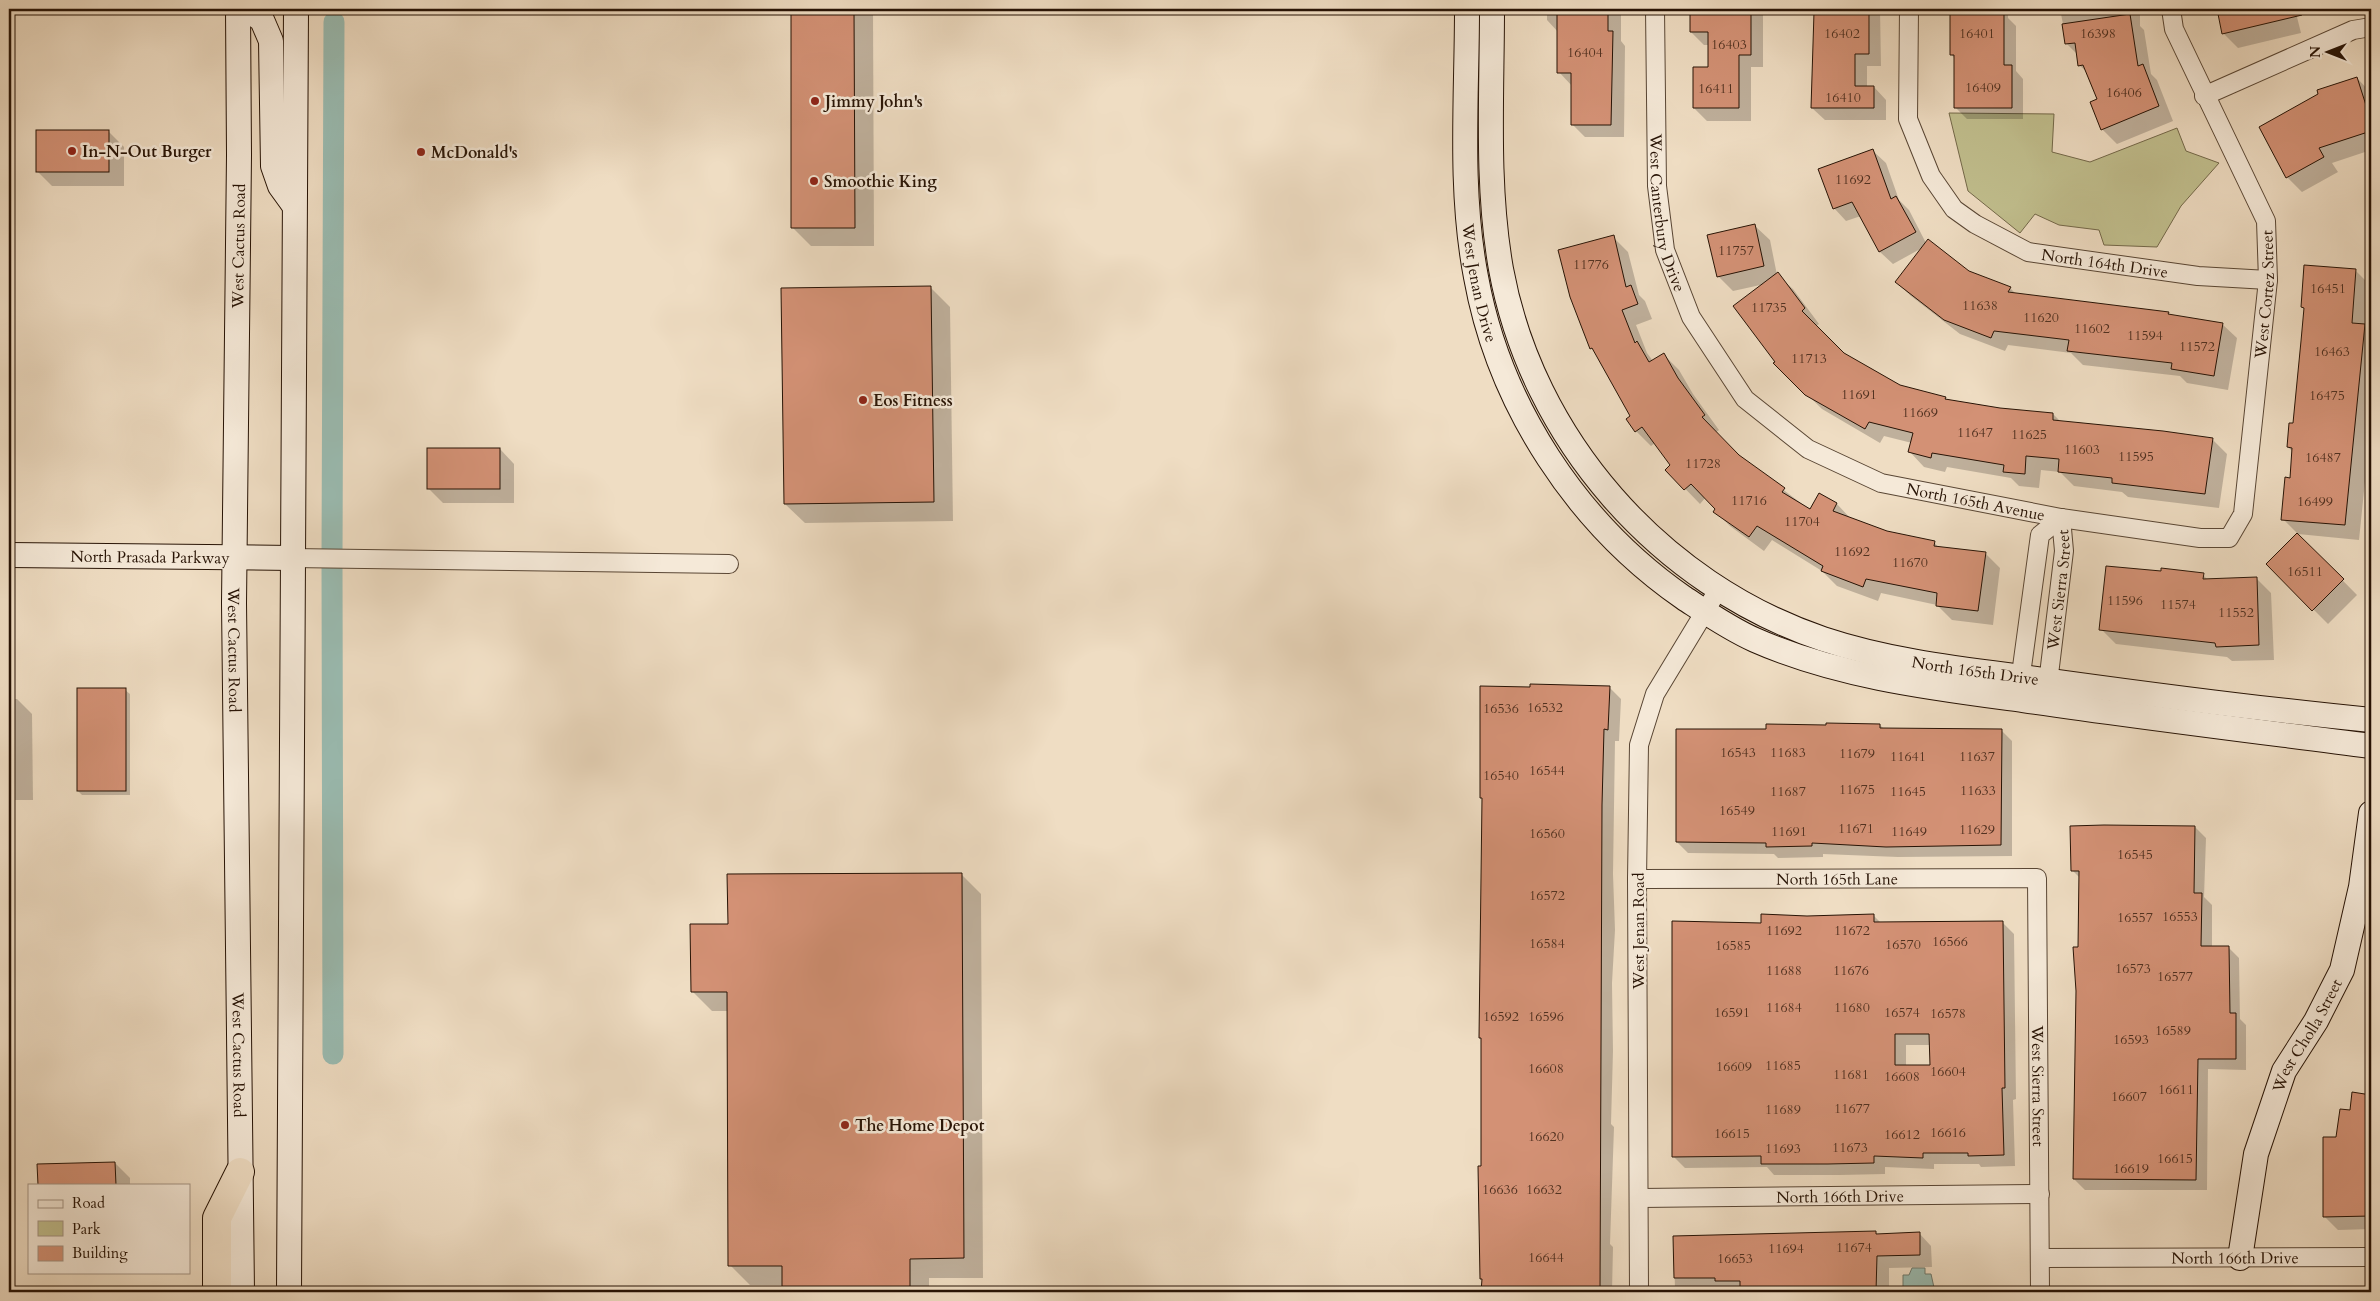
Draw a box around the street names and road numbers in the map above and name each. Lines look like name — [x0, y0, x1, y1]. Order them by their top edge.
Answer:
street label: West Canterbury Drive — [1644, 133, 1690, 295]
street label: West Cactus Road — [227, 183, 251, 310]
street label: West Jenan Drive — [1456, 222, 1502, 345]
street label: West Cortez Street — [2250, 230, 2280, 361]
street label: North 164th Drive — [2040, 244, 2169, 284]
street label: North 165th Avenue — [1904, 478, 2047, 527]
street label: West Sierra Street — [2042, 529, 2076, 652]
street label: North Prasada Parkway — [70, 546, 230, 569]
street label: West Cactus Road — [222, 586, 245, 713]
street label: North 165th Drive — [1910, 651, 2040, 691]
street label: North 165th Lane — [1776, 868, 1898, 891]
street label: West Jenan Road — [1628, 872, 1650, 990]
street label: West Cholla Street — [2267, 975, 2348, 1096]
street label: West Cactus Road — [227, 991, 250, 1118]
street label: West Sierra Street — [2026, 1024, 2049, 1147]
street label: North 166th Drive — [1776, 1185, 1904, 1209]
street label: North 166th Drive — [2171, 1247, 2299, 1270]

